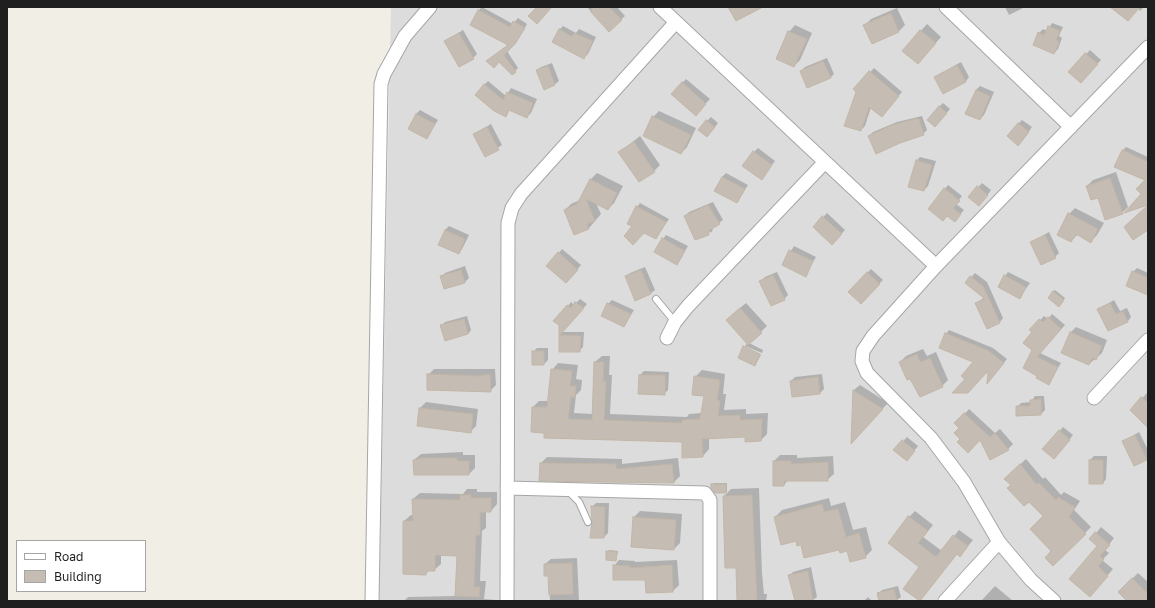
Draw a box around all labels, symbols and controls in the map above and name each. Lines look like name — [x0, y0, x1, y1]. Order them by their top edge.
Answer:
legend — [16, 540, 146, 592]
text: Road — [54, 549, 83, 564]
text: Building — [54, 569, 102, 584]

